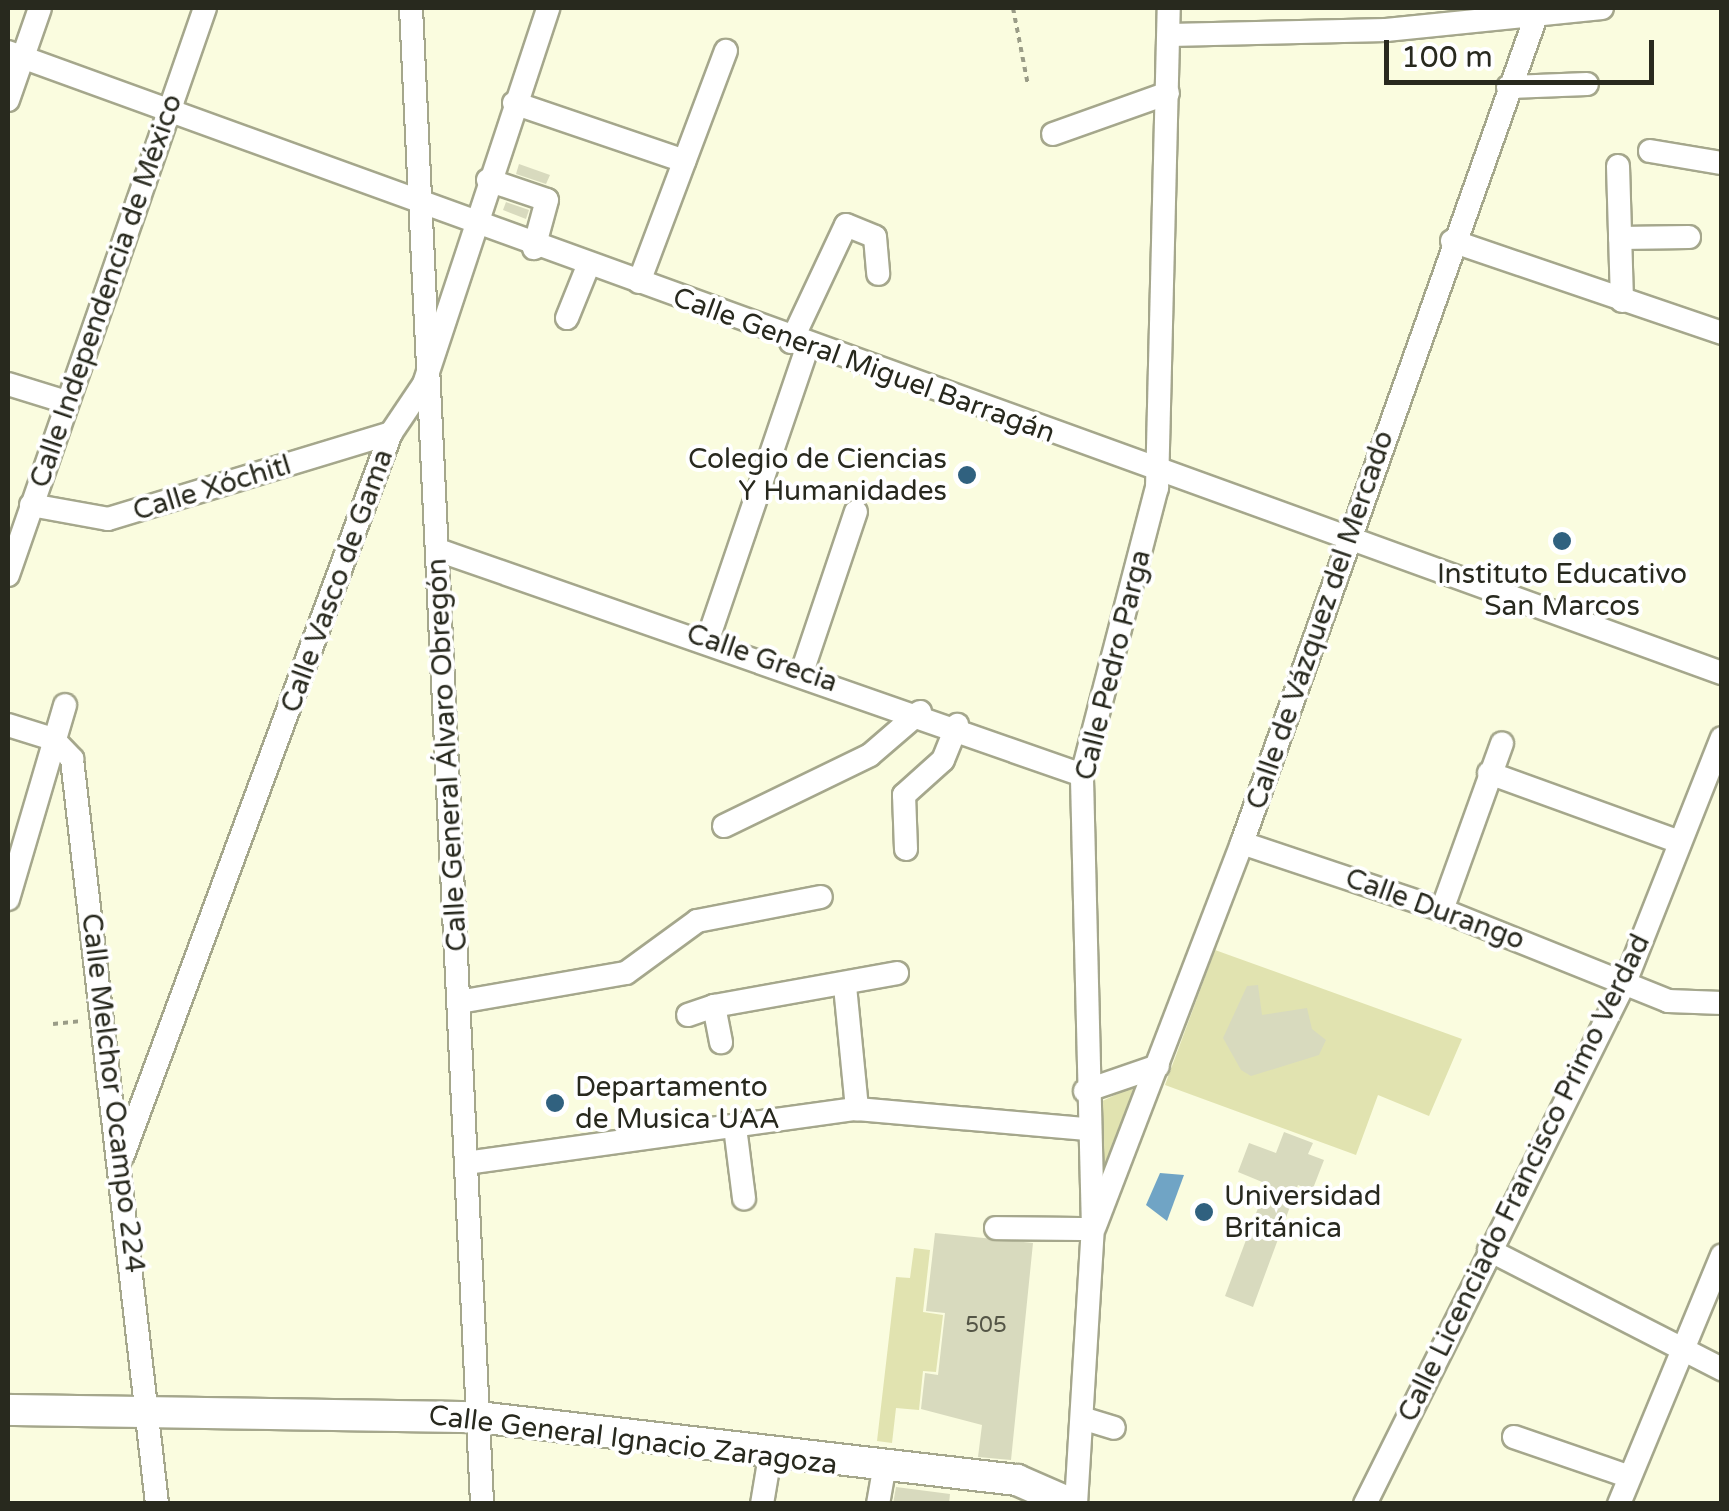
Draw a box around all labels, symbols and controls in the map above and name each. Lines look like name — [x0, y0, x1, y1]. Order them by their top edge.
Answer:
scale bar — [1389, 20, 1659, 82]
text: 100 m — [1401, 39, 1493, 76]
street label: Calle Independencia de México — [23, 90, 189, 492]
street label: Calle General Miguel Barragán — [668, 280, 1060, 450]
street label: Calle de Vázquez del Mercado — [1239, 426, 1401, 814]
place label: Colegio de Ciencias Y Humanidades — [688, 442, 947, 508]
street label: Calle Vasco de Gama — [274, 445, 400, 717]
street label: Calle Xóchitl — [129, 448, 295, 528]
marker: Colegio de Ciencias Y Humanidades — [956, 464, 978, 486]
marker: Instituto Educativo San Marcos — [1551, 530, 1573, 552]
street label: Calle Pedro Parga — [1068, 546, 1158, 784]
place label: Instituto Educativo San Marcos — [1437, 557, 1687, 623]
street label: Calle General Álvaro Obregón — [420, 558, 474, 952]
street label: Calle Grecia — [682, 617, 842, 699]
street label: Calle Durango — [1341, 861, 1529, 957]
street label: Calle Melchor Ocampo 224 — [74, 911, 152, 1275]
street label: Calle Licenciado Francisco Primo Verdad — [1391, 929, 1657, 1427]
place label: Departamento de Musica UAA — [575, 1070, 780, 1136]
marker: Departamento de Musica UAA — [544, 1092, 566, 1114]
place label: Universidad Británica — [1224, 1179, 1381, 1245]
marker: Universidad Británica — [1193, 1201, 1215, 1223]
house number: 505 — [965, 1313, 1007, 1339]
street label: Calle General Ignacio Zaragoza — [427, 1398, 839, 1482]

